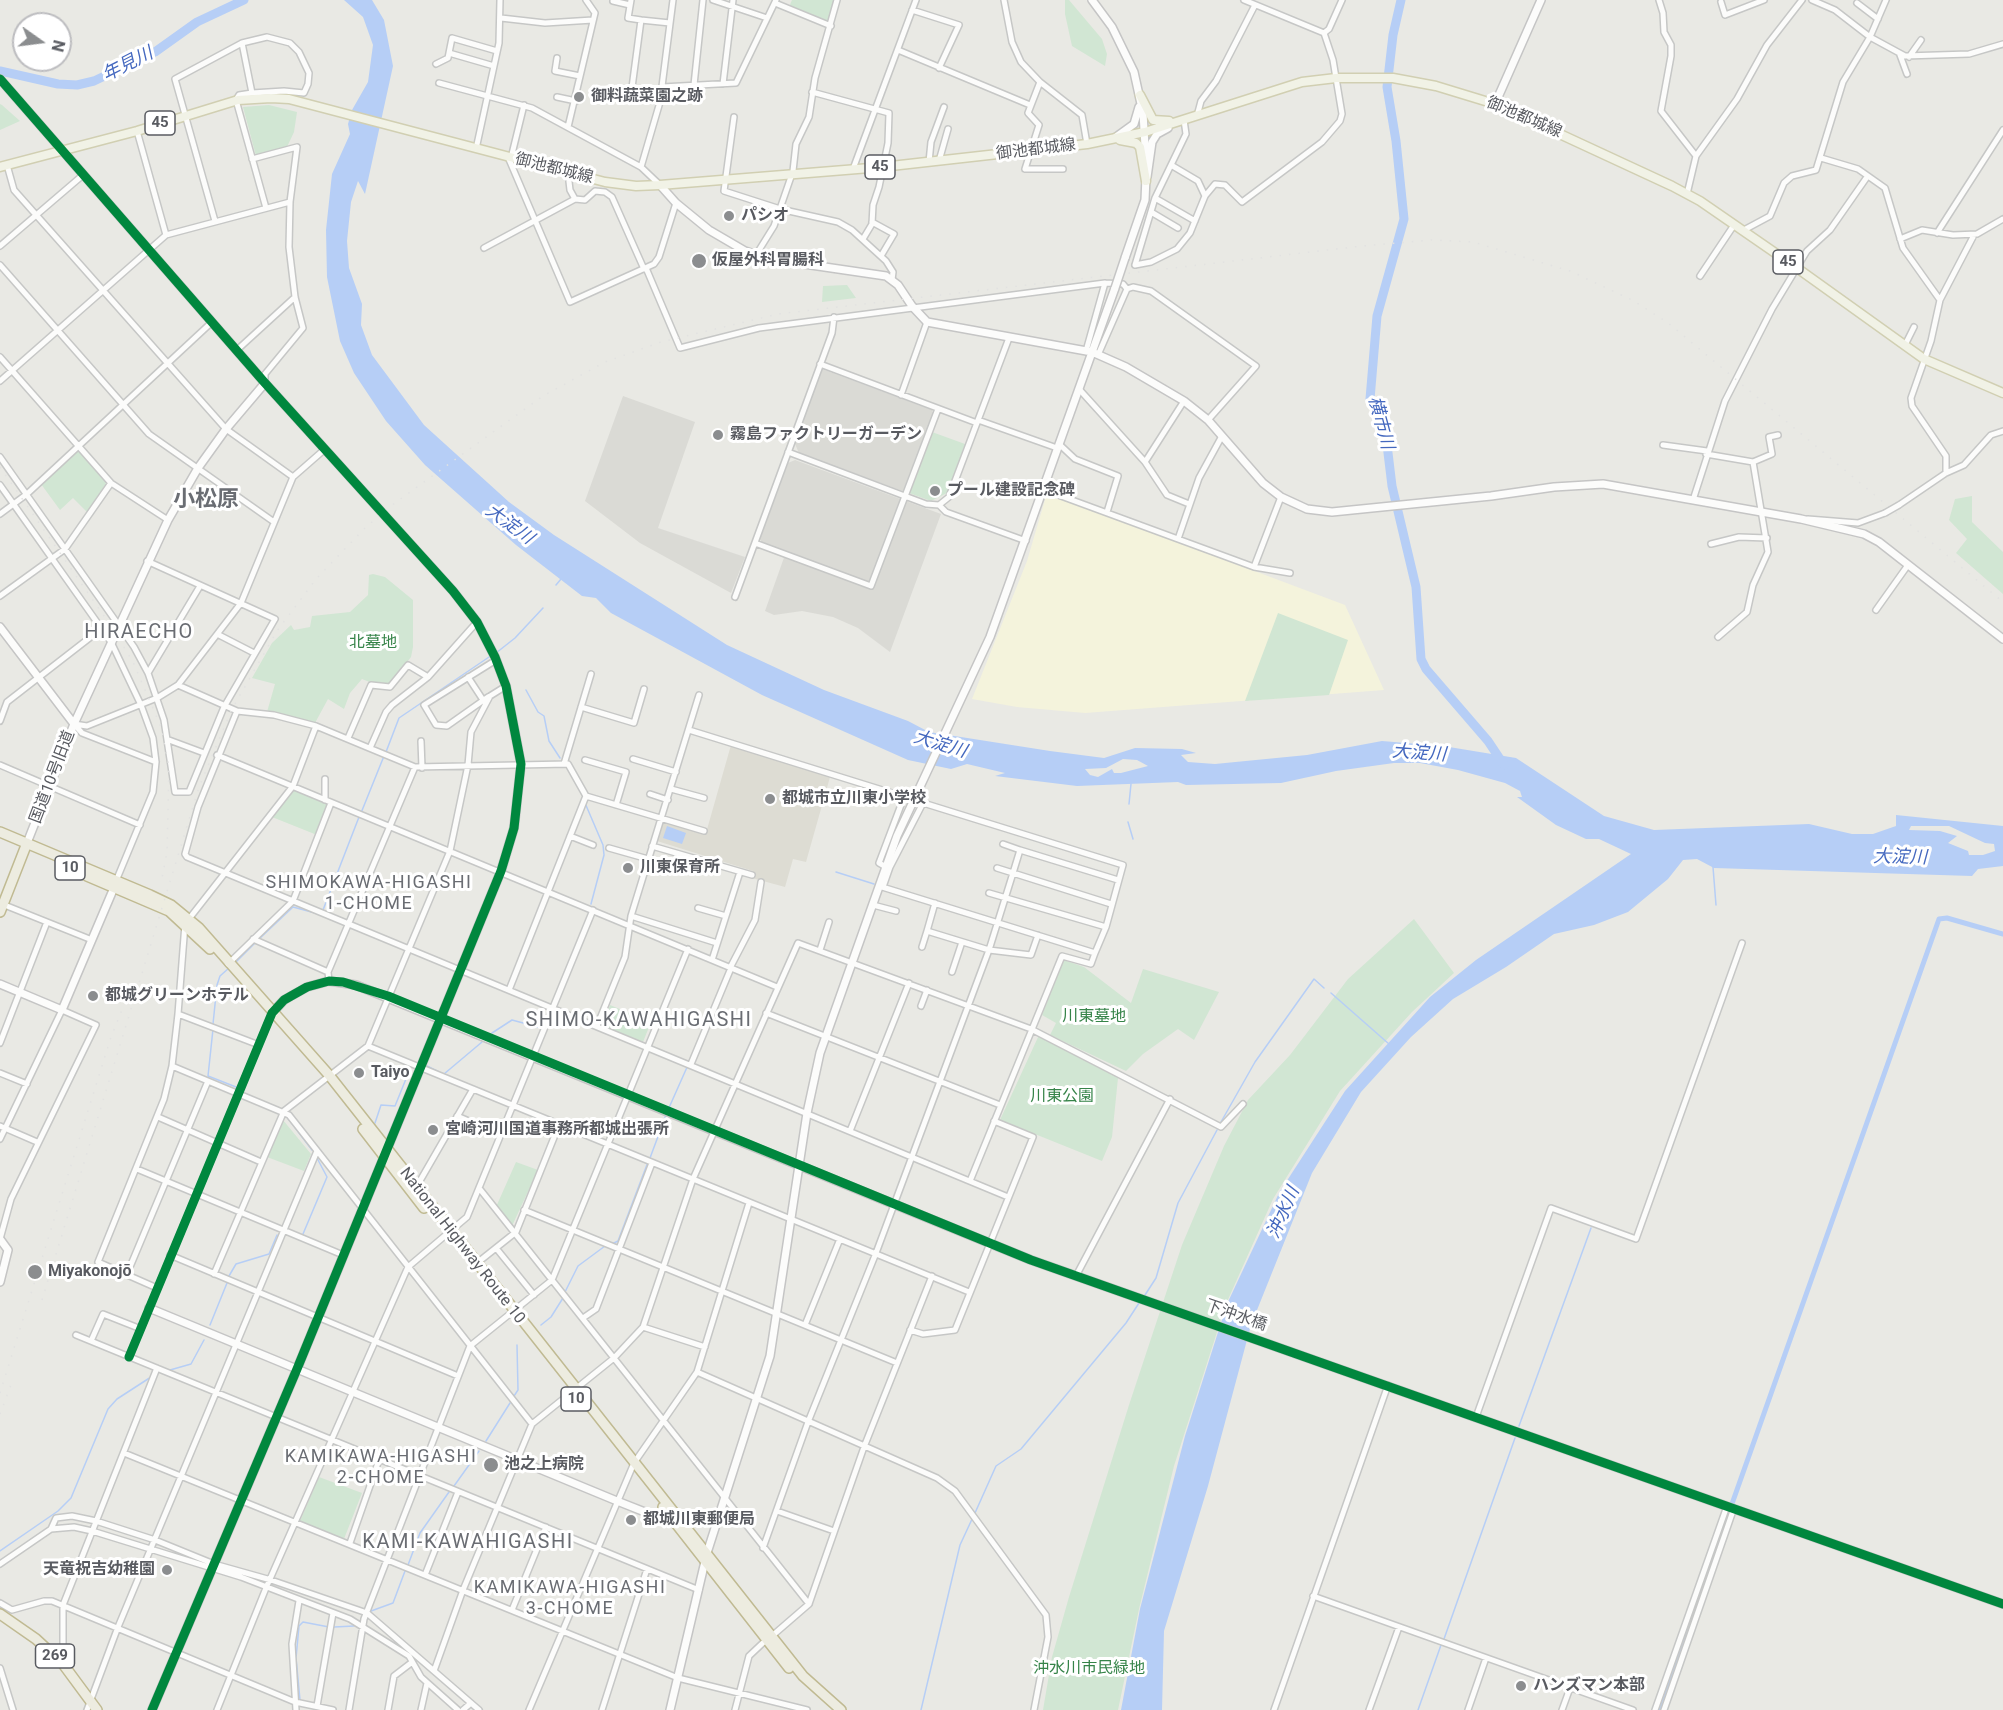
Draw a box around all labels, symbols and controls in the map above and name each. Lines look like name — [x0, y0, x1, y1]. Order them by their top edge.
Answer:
north arrow — [12, 12, 72, 72]
text: N — [47, 38, 69, 54]
water label: 年見川 — [99, 43, 157, 87]
place label: 御料蔬菜園之跡 — [591, 87, 703, 107]
marker: 御料蔬菜園之跡 — [572, 90, 586, 104]
street label: 御池都城線 — [1483, 94, 1565, 142]
road number: 45 — [145, 111, 175, 135]
street label: 御池都城線 — [995, 136, 1077, 164]
street label: 御池都城線 — [513, 150, 595, 188]
road number: 45 — [865, 155, 895, 179]
place label: パシオ — [741, 206, 789, 226]
marker: パシオ — [722, 209, 736, 223]
road number: 45 — [1773, 250, 1803, 274]
place label: 仮屋外科胃腸科 — [712, 251, 824, 271]
marker: 仮屋外科胃腸科 — [690, 252, 708, 270]
water label: 横市川 — [1363, 394, 1397, 452]
place label: 霧島ファクトリーガーデン — [730, 425, 922, 445]
marker: 霧島ファクトリーガーデン — [711, 428, 725, 442]
place label: プール建設記念碑 — [947, 481, 1075, 501]
marker: プール建設記念碑 — [928, 484, 942, 498]
district label: 小松原 — [173, 487, 239, 513]
water label: 大淀川 — [481, 500, 537, 550]
district label: HIRAECHO — [84, 621, 194, 645]
park label: 北墓地 — [349, 633, 397, 653]
water label: 大淀川 — [911, 727, 969, 763]
street label: 国道10号旧道 — [26, 728, 80, 826]
water label: 大淀川 — [1391, 741, 1447, 767]
place label: 都城市立川東小学校 — [782, 789, 926, 809]
marker: 都城市立川東小学校 — [763, 792, 777, 806]
water label: 大淀川 — [1873, 847, 1927, 869]
road number: 10 — [55, 856, 85, 880]
place label: 川東保育所 — [640, 858, 720, 878]
marker: 川東保育所 — [621, 861, 635, 875]
district label: SHIMOKAWA-HIGASHI 1-CHOME — [266, 872, 472, 914]
place label: 都城グリーンホテル — [105, 986, 249, 1006]
marker: 都城グリーンホテル — [86, 989, 100, 1003]
park label: 川東墓地 — [1062, 1007, 1126, 1027]
district label: SHIMO-KAWAHIGASHI — [525, 1009, 753, 1033]
place label: Taiyo — [371, 1063, 410, 1083]
marker: Taiyo — [352, 1066, 366, 1080]
park label: 川東公園 — [1030, 1087, 1094, 1107]
place label: 宮崎河川国道事務所都城出張所 — [445, 1120, 669, 1140]
marker: 宮崎河川国道事務所都城出張所 — [426, 1123, 440, 1137]
street label: National Highway Route 10 — [395, 1164, 529, 1328]
water label: 沖水川 — [1263, 1184, 1305, 1242]
place label: Miyakonojō — [48, 1262, 132, 1282]
marker: Miyakonojō — [26, 1263, 44, 1281]
street label: 下沖水橋 — [1203, 1297, 1269, 1335]
road number: 10 — [561, 1387, 591, 1411]
district label: KAMIKAWA-HIGASHI 2-CHOME — [285, 1446, 477, 1488]
place label: 池之上病院 — [504, 1455, 584, 1475]
marker: 池之上病院 — [482, 1456, 500, 1474]
place label: 都城川東郵便局 — [643, 1510, 755, 1530]
marker: 都城川東郵便局 — [624, 1513, 638, 1527]
district label: KAMI-KAWAHIGASHI — [362, 1531, 574, 1555]
place label: 天竜祝吉幼稚園 — [43, 1560, 155, 1580]
marker: 天竜祝吉幼稚園 — [160, 1563, 174, 1577]
district label: KAMIKAWA-HIGASHI 3-CHOME — [474, 1577, 666, 1620]
road number: 269 — [36, 1644, 74, 1668]
park label: 沖水川市民緑地 — [1033, 1659, 1145, 1679]
place label: ハンズマン本部 — [1533, 1676, 1645, 1696]
marker: ハンズマン本部 — [1514, 1679, 1528, 1693]

